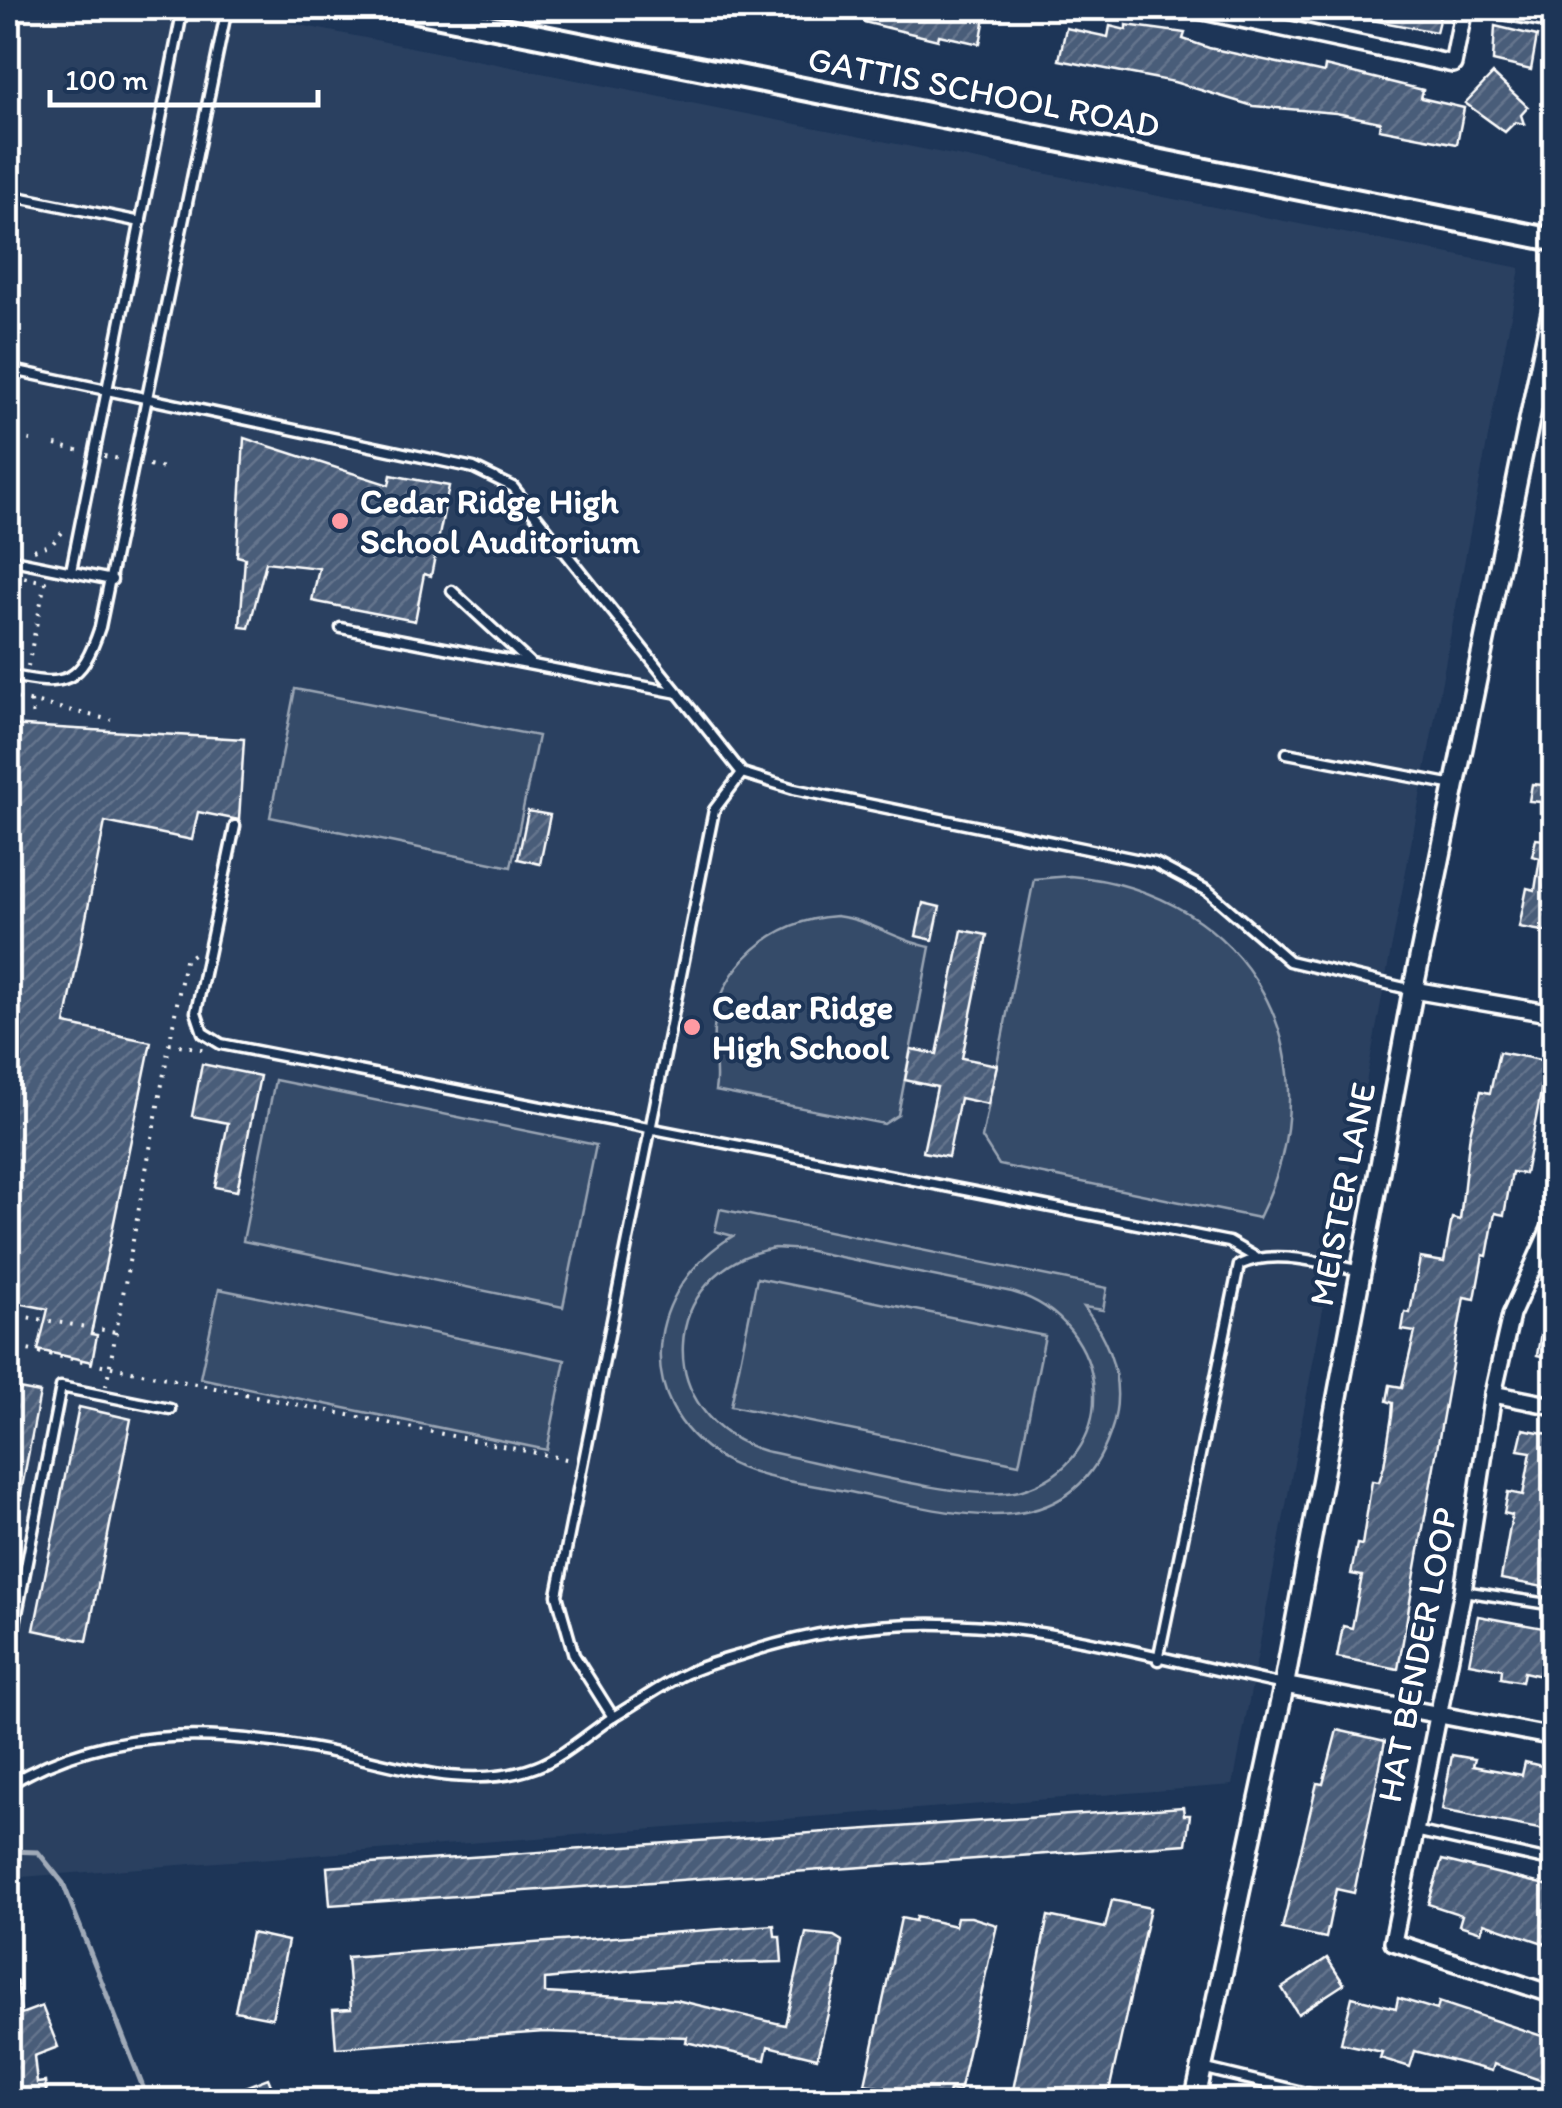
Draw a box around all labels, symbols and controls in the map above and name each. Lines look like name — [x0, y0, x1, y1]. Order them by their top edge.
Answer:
street label: GATTIS SCHOOL ROAD — [805, 37, 1163, 147]
scale bar — [50, 45, 318, 107]
text: 100 m — [65, 61, 148, 98]
place label: Cedar Ridge High School Auditorium — [360, 480, 641, 562]
marker: Cedar Ridge High School Auditorium — [329, 510, 351, 532]
place label: Cedar Ridge High School — [712, 986, 893, 1068]
marker: Cedar Ridge High School — [681, 1016, 703, 1038]
street label: MEISTER LANE — [1300, 1079, 1384, 1309]
street label: HAT BENDER LOOP — [1368, 1504, 1466, 1806]

